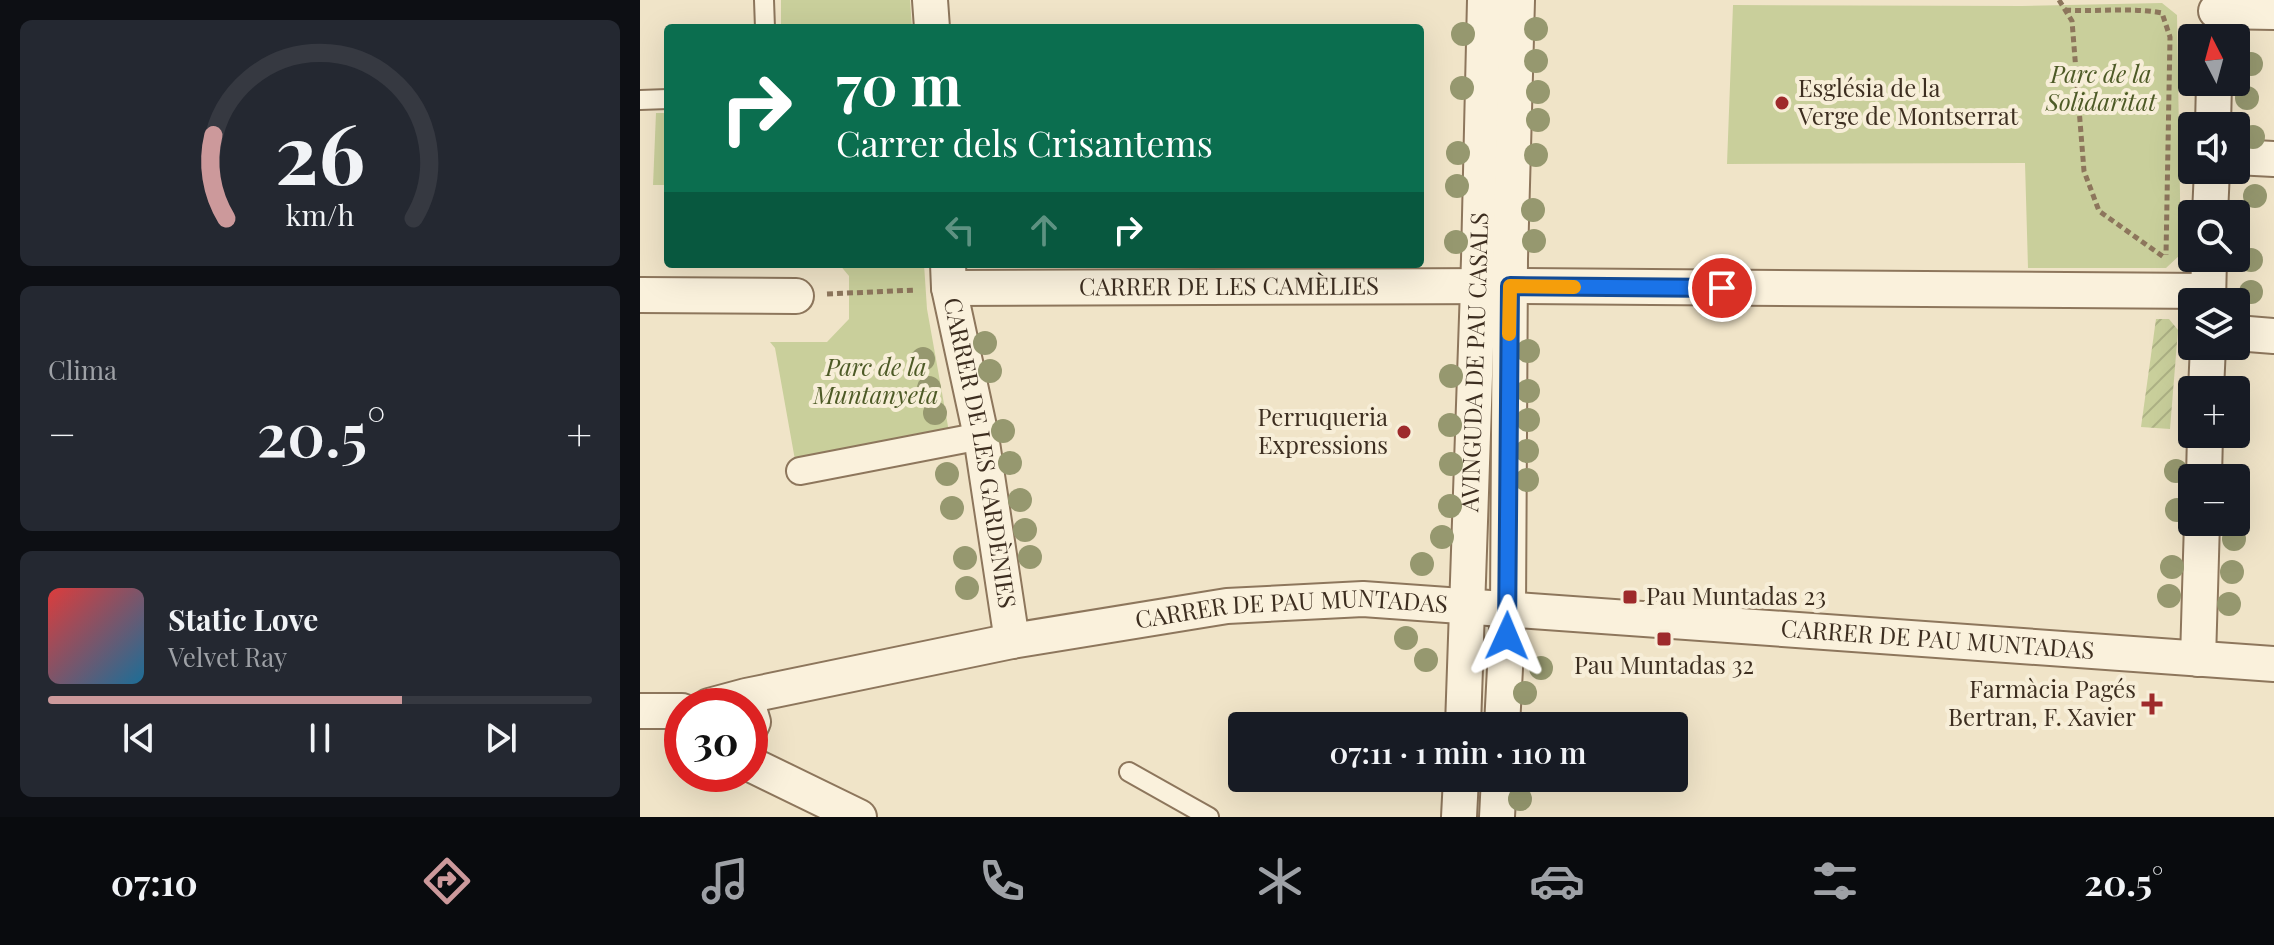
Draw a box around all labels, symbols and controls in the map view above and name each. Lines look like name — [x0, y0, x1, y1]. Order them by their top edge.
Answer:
north arrow — [2178, 24, 2250, 96]
map controls — [2178, 24, 2250, 536]
text: 70 m — [836, 46, 961, 121]
icon: right — [704, 56, 808, 160]
park label: Parc de la Solidaritat — [2045, 57, 2157, 117]
place label: Església de la Verge de Montserrat — [1797, 71, 2019, 131]
text: 26 — [275, 94, 365, 205]
marker: Església de la Verge de Montserrat — [1773, 94, 1791, 112]
button: sound — [2178, 112, 2250, 184]
text: Carrer dels Crisantems — [836, 118, 1213, 166]
text: km/h — [286, 195, 354, 233]
button: search — [2178, 200, 2250, 272]
icon: left — [938, 208, 982, 252]
icon: ahead — [1022, 208, 1066, 252]
icon: right — [1106, 208, 1150, 252]
street label: AVINGUDA DE PAU CASALS — [1452, 212, 1494, 513]
pin — [1688, 254, 1756, 322]
icon: arrive — [1700, 266, 1744, 310]
street label: CARRER DE LES CAMÈLIES — [1079, 268, 1379, 302]
button: layers — [2178, 288, 2250, 360]
street label: CARRER DE LES GARDÈNIES — [938, 294, 1025, 610]
park label: Parc de la Muntanyeta — [812, 350, 939, 410]
text: Clima — [48, 352, 117, 387]
button: + — [2178, 376, 2250, 448]
text: 20.5° — [257, 392, 386, 472]
place label: Perruqueria Expressions — [1258, 400, 1388, 460]
text: − — [48, 403, 76, 462]
text: + — [566, 403, 592, 462]
marker: Perruqueria Expressions — [1395, 423, 1413, 441]
button: − — [2178, 464, 2250, 536]
place label: Pau Muntadas 23 — [1646, 579, 1826, 611]
street label: CARRER DE PAU MUNTADAS — [1132, 581, 1449, 635]
marker: Pau Muntadas 23 — [1621, 588, 1639, 606]
position arrow — [1465, 594, 1549, 678]
text: Static Love — [168, 599, 318, 639]
street label: CARRER DE PAU MUNTADAS — [1780, 611, 2095, 665]
marker: Pau Muntadas 32 — [1655, 630, 1673, 648]
text: Velvet Ray — [168, 639, 287, 674]
place label: Pau Muntadas 32 — [1574, 648, 1754, 680]
place label: Farmàcia Pagés Bertran, F. Xavier — [1948, 672, 2136, 732]
speed limit sign: 30 — [664, 688, 768, 792]
marker: Farmàcia Pagés Bertran, F. Xavier — [2143, 695, 2161, 713]
icon: previous — [117, 716, 161, 760]
icon: pause — [298, 716, 342, 760]
icon: next — [479, 716, 523, 760]
text: 07:11 · 1 min · 110 m — [1329, 732, 1587, 772]
icon: directions — [419, 853, 475, 909]
icon: music — [697, 853, 753, 909]
icon: phone — [974, 853, 1030, 909]
icon: climate — [1252, 853, 1308, 909]
icon: car — [1529, 853, 1585, 909]
icon: filters — [1807, 853, 1863, 909]
text: 07:10 — [111, 857, 198, 905]
text: 20.5° — [2084, 857, 2163, 905]

